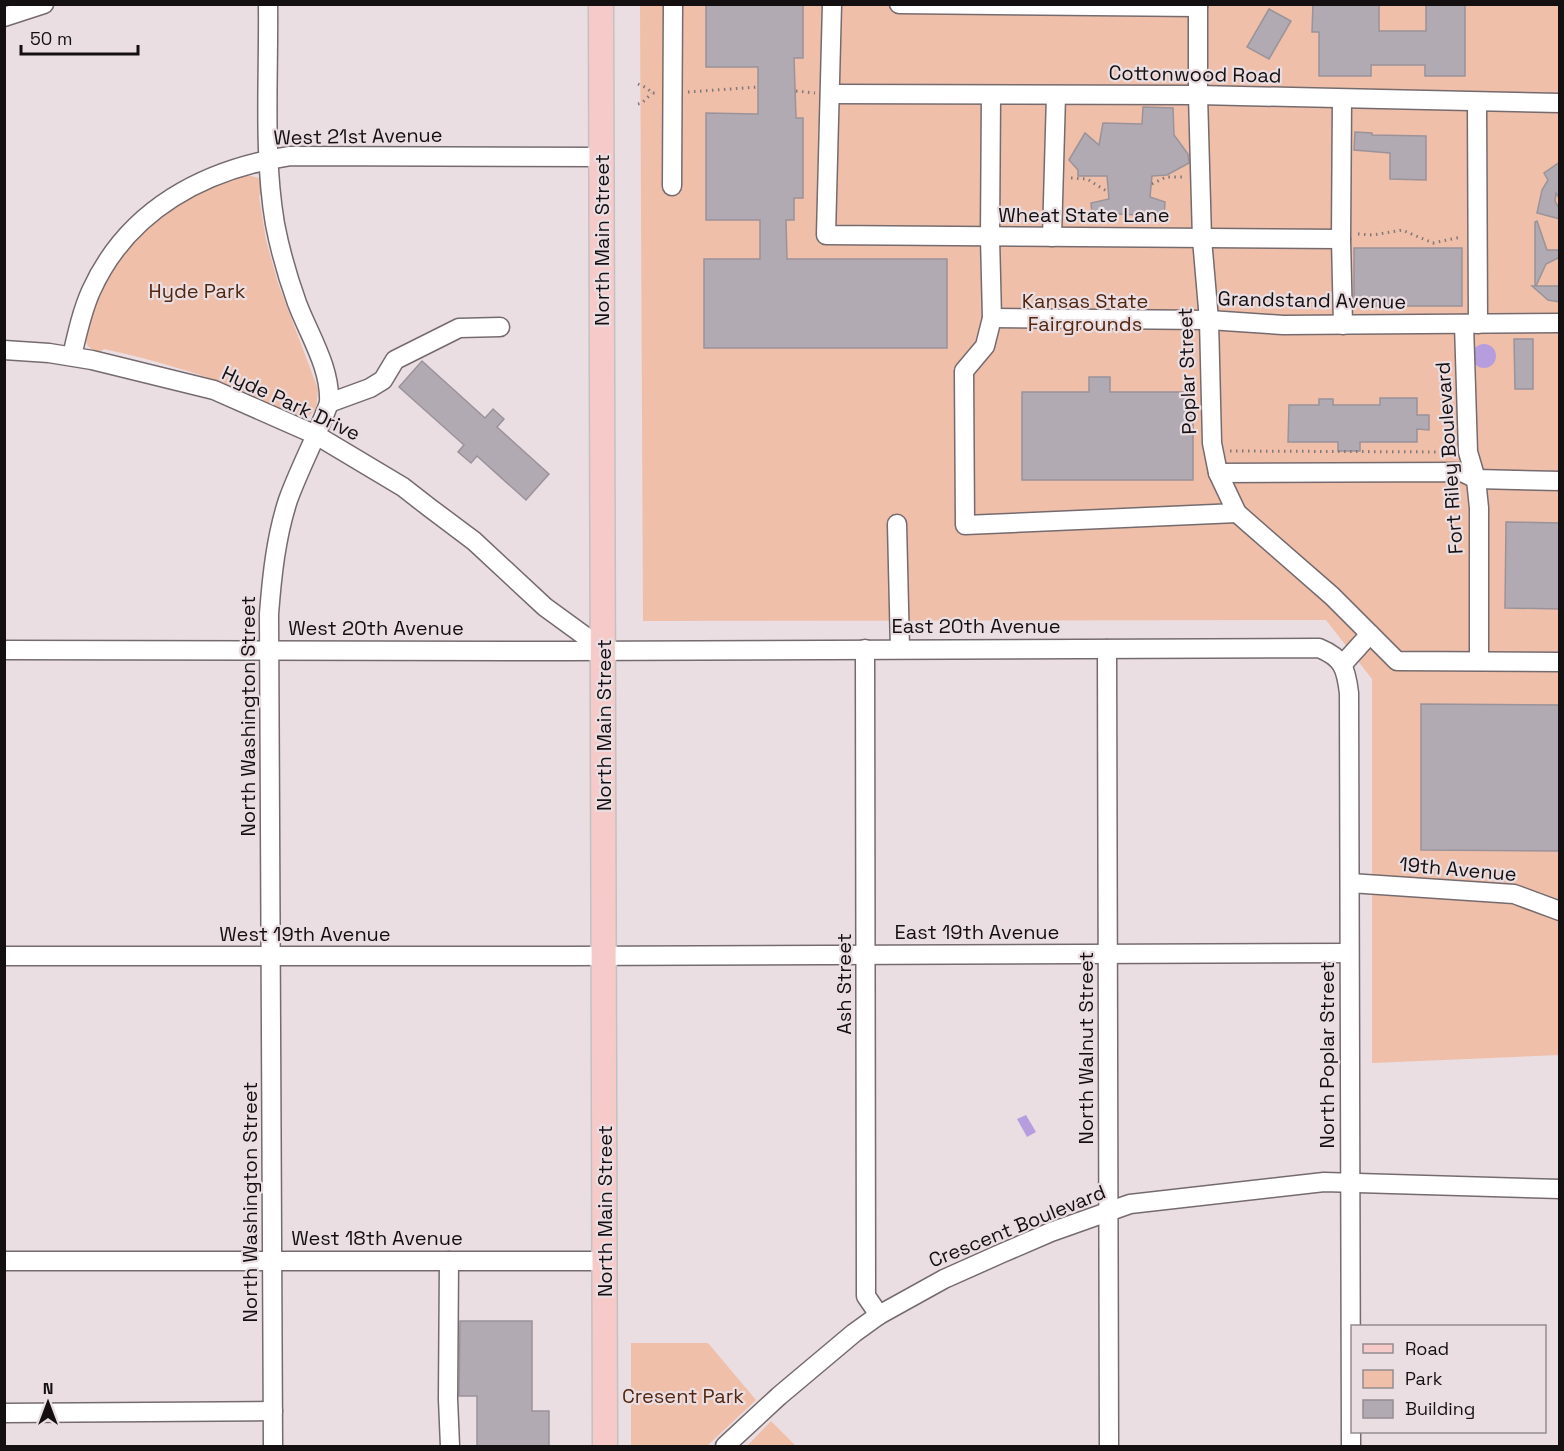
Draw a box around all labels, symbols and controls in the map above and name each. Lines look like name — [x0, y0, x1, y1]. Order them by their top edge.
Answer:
scale bar — [21, 18, 138, 56]
text: 50 m — [30, 27, 72, 50]
street label: Cottonwood Road — [1108, 59, 1282, 89]
street label: West 21st Avenue — [273, 122, 443, 150]
street label: North Main Street — [589, 154, 615, 326]
street label: Wheat State Lane — [998, 202, 1170, 228]
park label: Hyde Park — [149, 278, 246, 304]
street label: Grandstand Avenue — [1217, 285, 1407, 315]
park label: Kansas State Fairgrounds — [1022, 288, 1148, 337]
street label: Poplar Street — [1172, 307, 1202, 435]
street label: Hyde Park Drive — [218, 360, 364, 446]
street label: Fort Riley Boulevard — [1429, 361, 1469, 555]
street label: North Washington Street — [235, 596, 261, 836]
street label: East 20th Avenue — [891, 613, 1061, 639]
street label: West 20th Avenue — [288, 615, 464, 641]
street label: North Main Street — [591, 639, 617, 811]
street label: 19th Avenue — [1398, 851, 1518, 887]
street label: East 19th Avenue — [895, 919, 1059, 945]
street label: West 19th Avenue — [219, 921, 391, 947]
street label: Ash Street — [831, 933, 857, 1035]
street label: North Walnut Street — [1073, 951, 1099, 1145]
street label: North Poplar Street — [1314, 962, 1340, 1148]
street label: North Washington Street — [237, 1082, 263, 1322]
street label: North Main Street — [592, 1125, 618, 1297]
street label: Crescent Boulevard — [925, 1179, 1109, 1273]
street label: West 18th Avenue — [291, 1225, 463, 1251]
legend — [1351, 1325, 1546, 1433]
text: Road — [1405, 1337, 1449, 1360]
text: Park — [1405, 1367, 1443, 1390]
north arrow — [18, 1373, 78, 1433]
text: N — [43, 1378, 53, 1399]
park label: Cresent Park — [622, 1383, 744, 1409]
text: Building — [1405, 1397, 1475, 1420]

